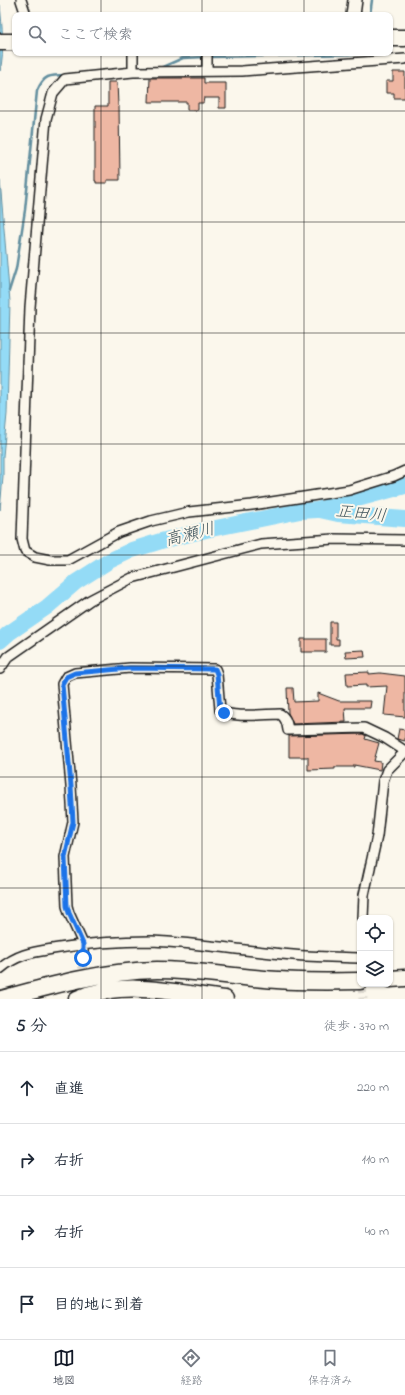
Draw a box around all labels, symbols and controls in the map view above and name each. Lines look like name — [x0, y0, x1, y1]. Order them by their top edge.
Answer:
search box — [12, 12, 393, 56]
icon: search — [26, 23, 48, 45]
text: ここで検索 — [58, 24, 133, 46]
water label: 正田川 — [334, 499, 388, 529]
water label: 高瀬川 — [162, 517, 218, 553]
route end — [215, 704, 233, 722]
map controls — [357, 915, 393, 987]
button: locate — [357, 915, 393, 951]
route start — [74, 949, 92, 967]
button: layers — [357, 951, 393, 987]
text: 5 分 — [16, 1014, 47, 1039]
text: 徒歩 · 370 m — [324, 1017, 389, 1036]
icon: ahead — [16, 1077, 38, 1099]
text: 直進 — [54, 1078, 84, 1100]
text: 220 m — [357, 1078, 389, 1097]
icon: right — [16, 1149, 38, 1171]
text: 右折 — [54, 1150, 84, 1172]
text: 110 m — [362, 1150, 389, 1169]
icon: right — [16, 1221, 38, 1243]
text: 右折 — [54, 1222, 84, 1244]
text: 40 m — [365, 1222, 389, 1241]
icon: arrive — [16, 1293, 38, 1315]
text: 目的地に到着 — [54, 1294, 144, 1316]
tab: 地図 — [53, 1347, 75, 1389]
tab: 経路 — [180, 1347, 202, 1389]
tab: 保存済み — [308, 1347, 352, 1389]

